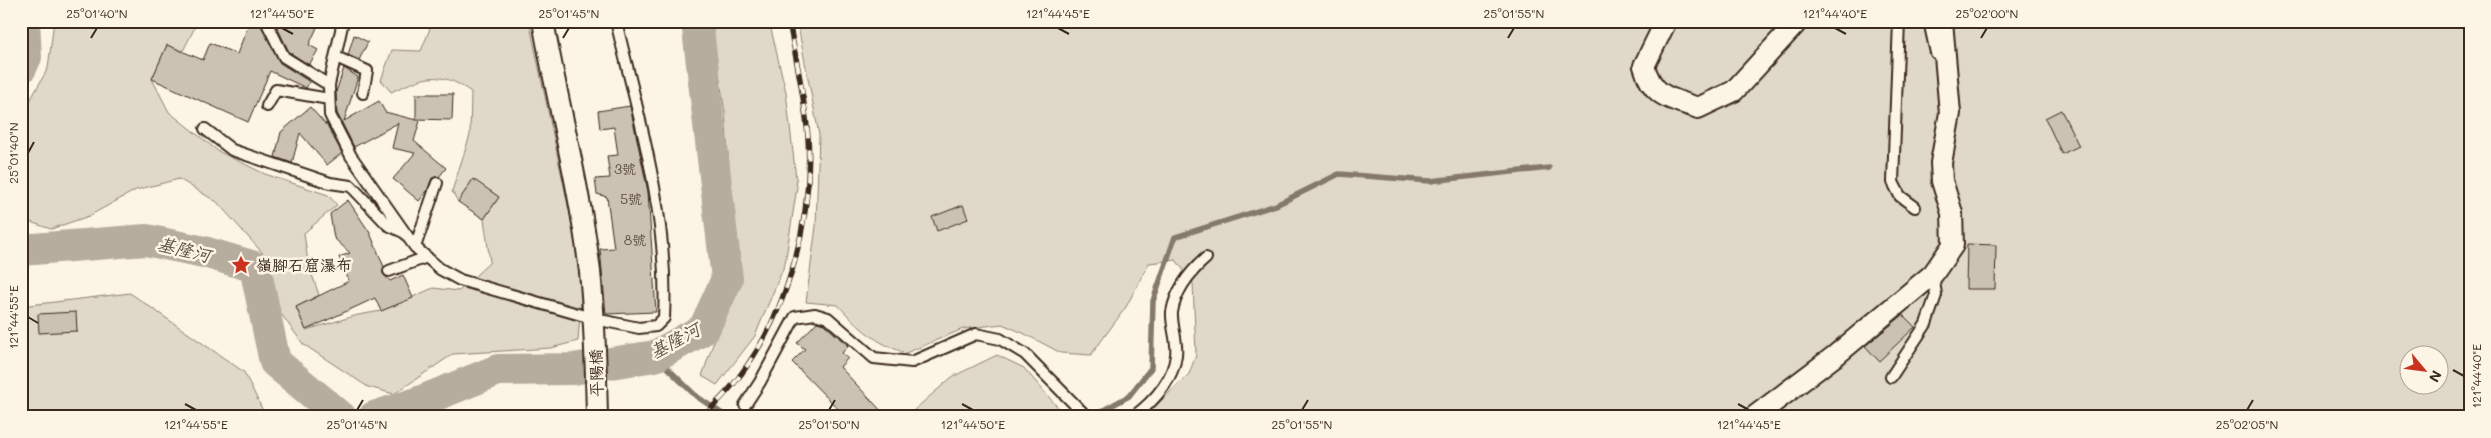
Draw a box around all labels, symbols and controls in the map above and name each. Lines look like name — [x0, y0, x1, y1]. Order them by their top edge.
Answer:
text: 25°01'40"N — [66, 5, 128, 21]
text: 121°44'50"E — [250, 5, 314, 21]
text: 25°01'45"N — [539, 5, 599, 21]
text: 121°44'45"E — [1026, 5, 1090, 21]
text: 25°01'55"N — [1484, 5, 1544, 21]
text: 121°44'40"E — [1803, 5, 1867, 21]
text: 25°02'00"N — [1956, 5, 2018, 21]
text: 25°01'40"N — [5, 122, 21, 184]
house number: 3號 — [614, 159, 636, 178]
house number: 5號 — [620, 189, 642, 208]
house number: 8號 — [624, 230, 646, 249]
water label: 基隆河 — [155, 231, 216, 268]
place icon: 嶺腳石窟瀑布 — [230, 254, 252, 276]
place label: 嶺腳石窟瀑布 — [256, 254, 352, 275]
text: 121°44'55"E — [5, 285, 21, 349]
water label: 基隆河 — [645, 315, 707, 363]
text: 121°44'40"E — [2468, 344, 2484, 408]
north arrow — [2398, 346, 2448, 396]
street label: 平陽橋 — [585, 349, 606, 397]
text: N — [2425, 367, 2447, 386]
text: 121°44'55"E — [164, 416, 228, 432]
text: 25°01'45"N — [327, 416, 387, 432]
text: 25°01'50"N — [798, 416, 860, 432]
text: 121°44'50"E — [941, 416, 1005, 432]
text: 25°01'55"N — [1272, 416, 1332, 432]
text: 121°44'45"E — [1717, 416, 1781, 432]
text: 25°02'05"N — [2216, 416, 2278, 432]

